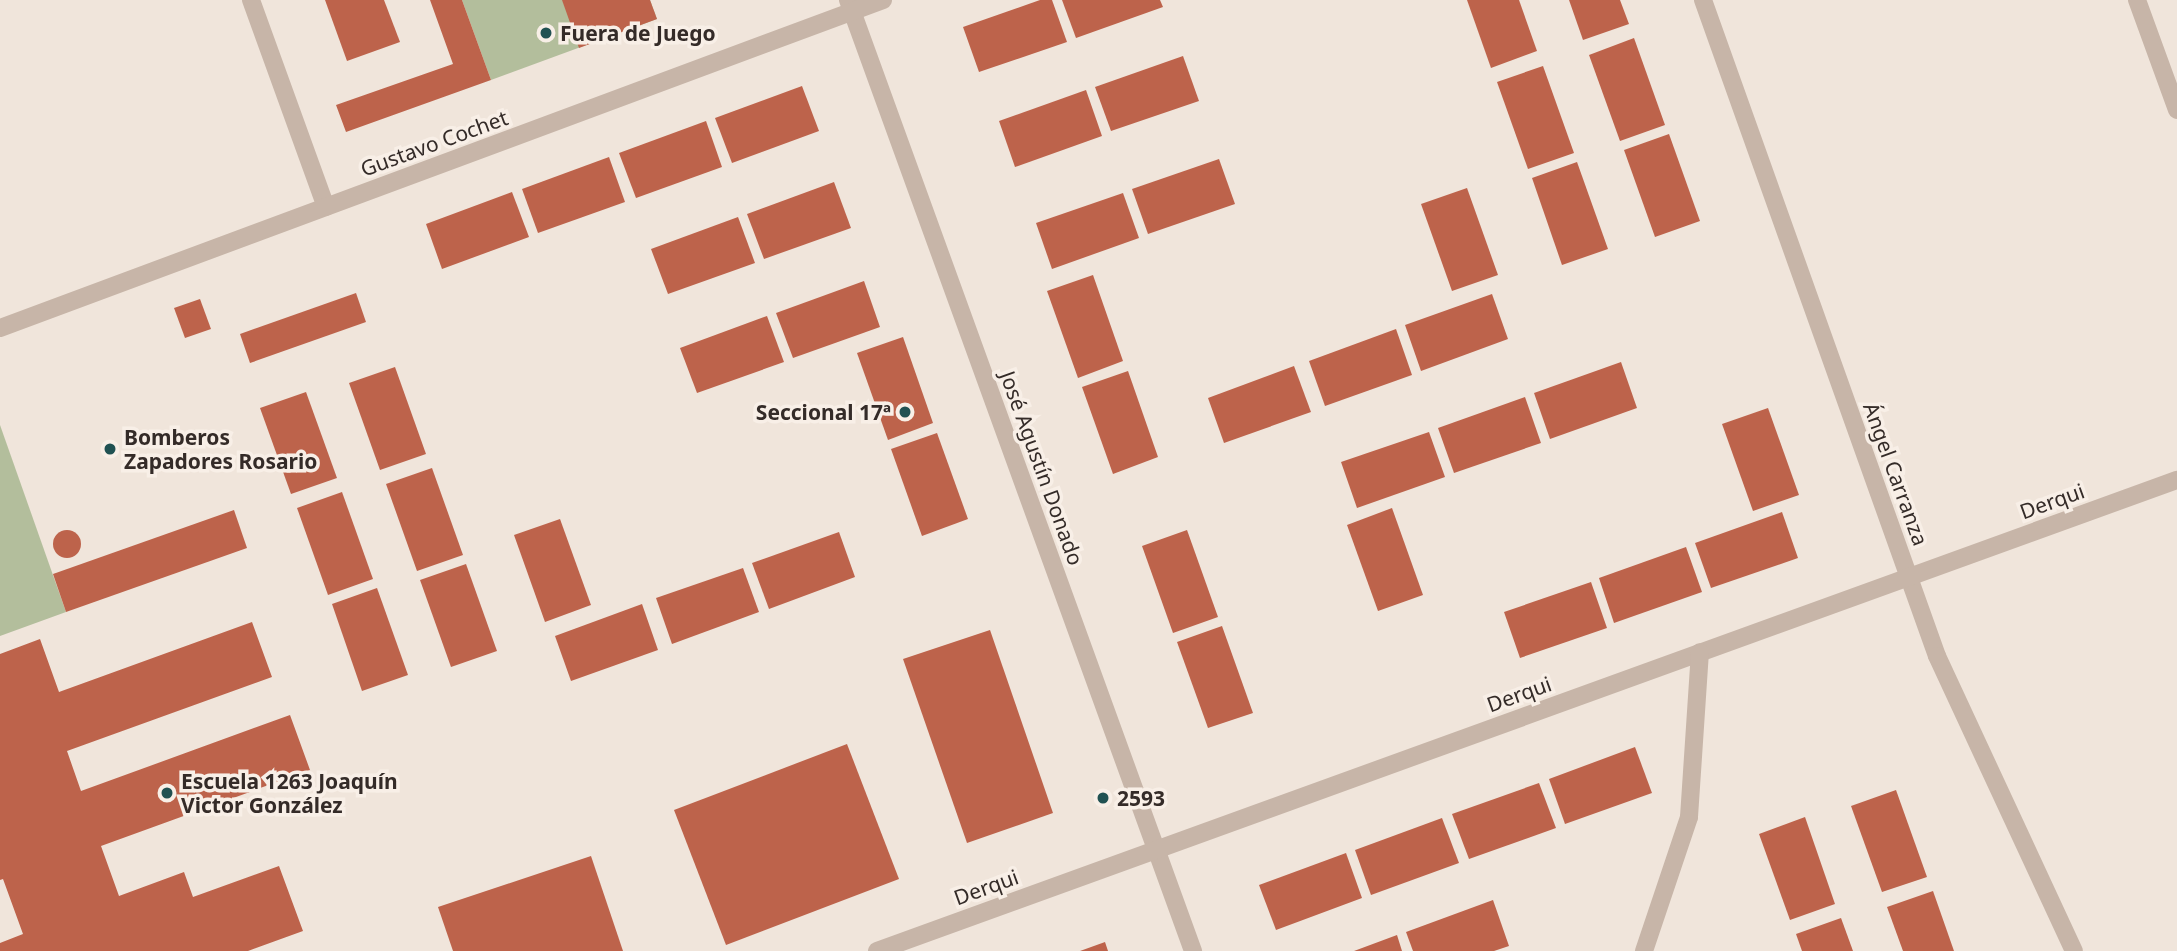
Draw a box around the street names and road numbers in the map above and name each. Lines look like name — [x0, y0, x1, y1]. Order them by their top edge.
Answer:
street label: Gustavo Cochet — [357, 105, 511, 181]
street label: José Agustín Donado — [995, 367, 1089, 569]
street label: Ángel Carranza — [1858, 399, 1934, 549]
street label: Derqui — [2016, 478, 2088, 524]
street label: Derqui — [1483, 671, 1555, 717]
street label: Derqui — [950, 864, 1022, 910]

